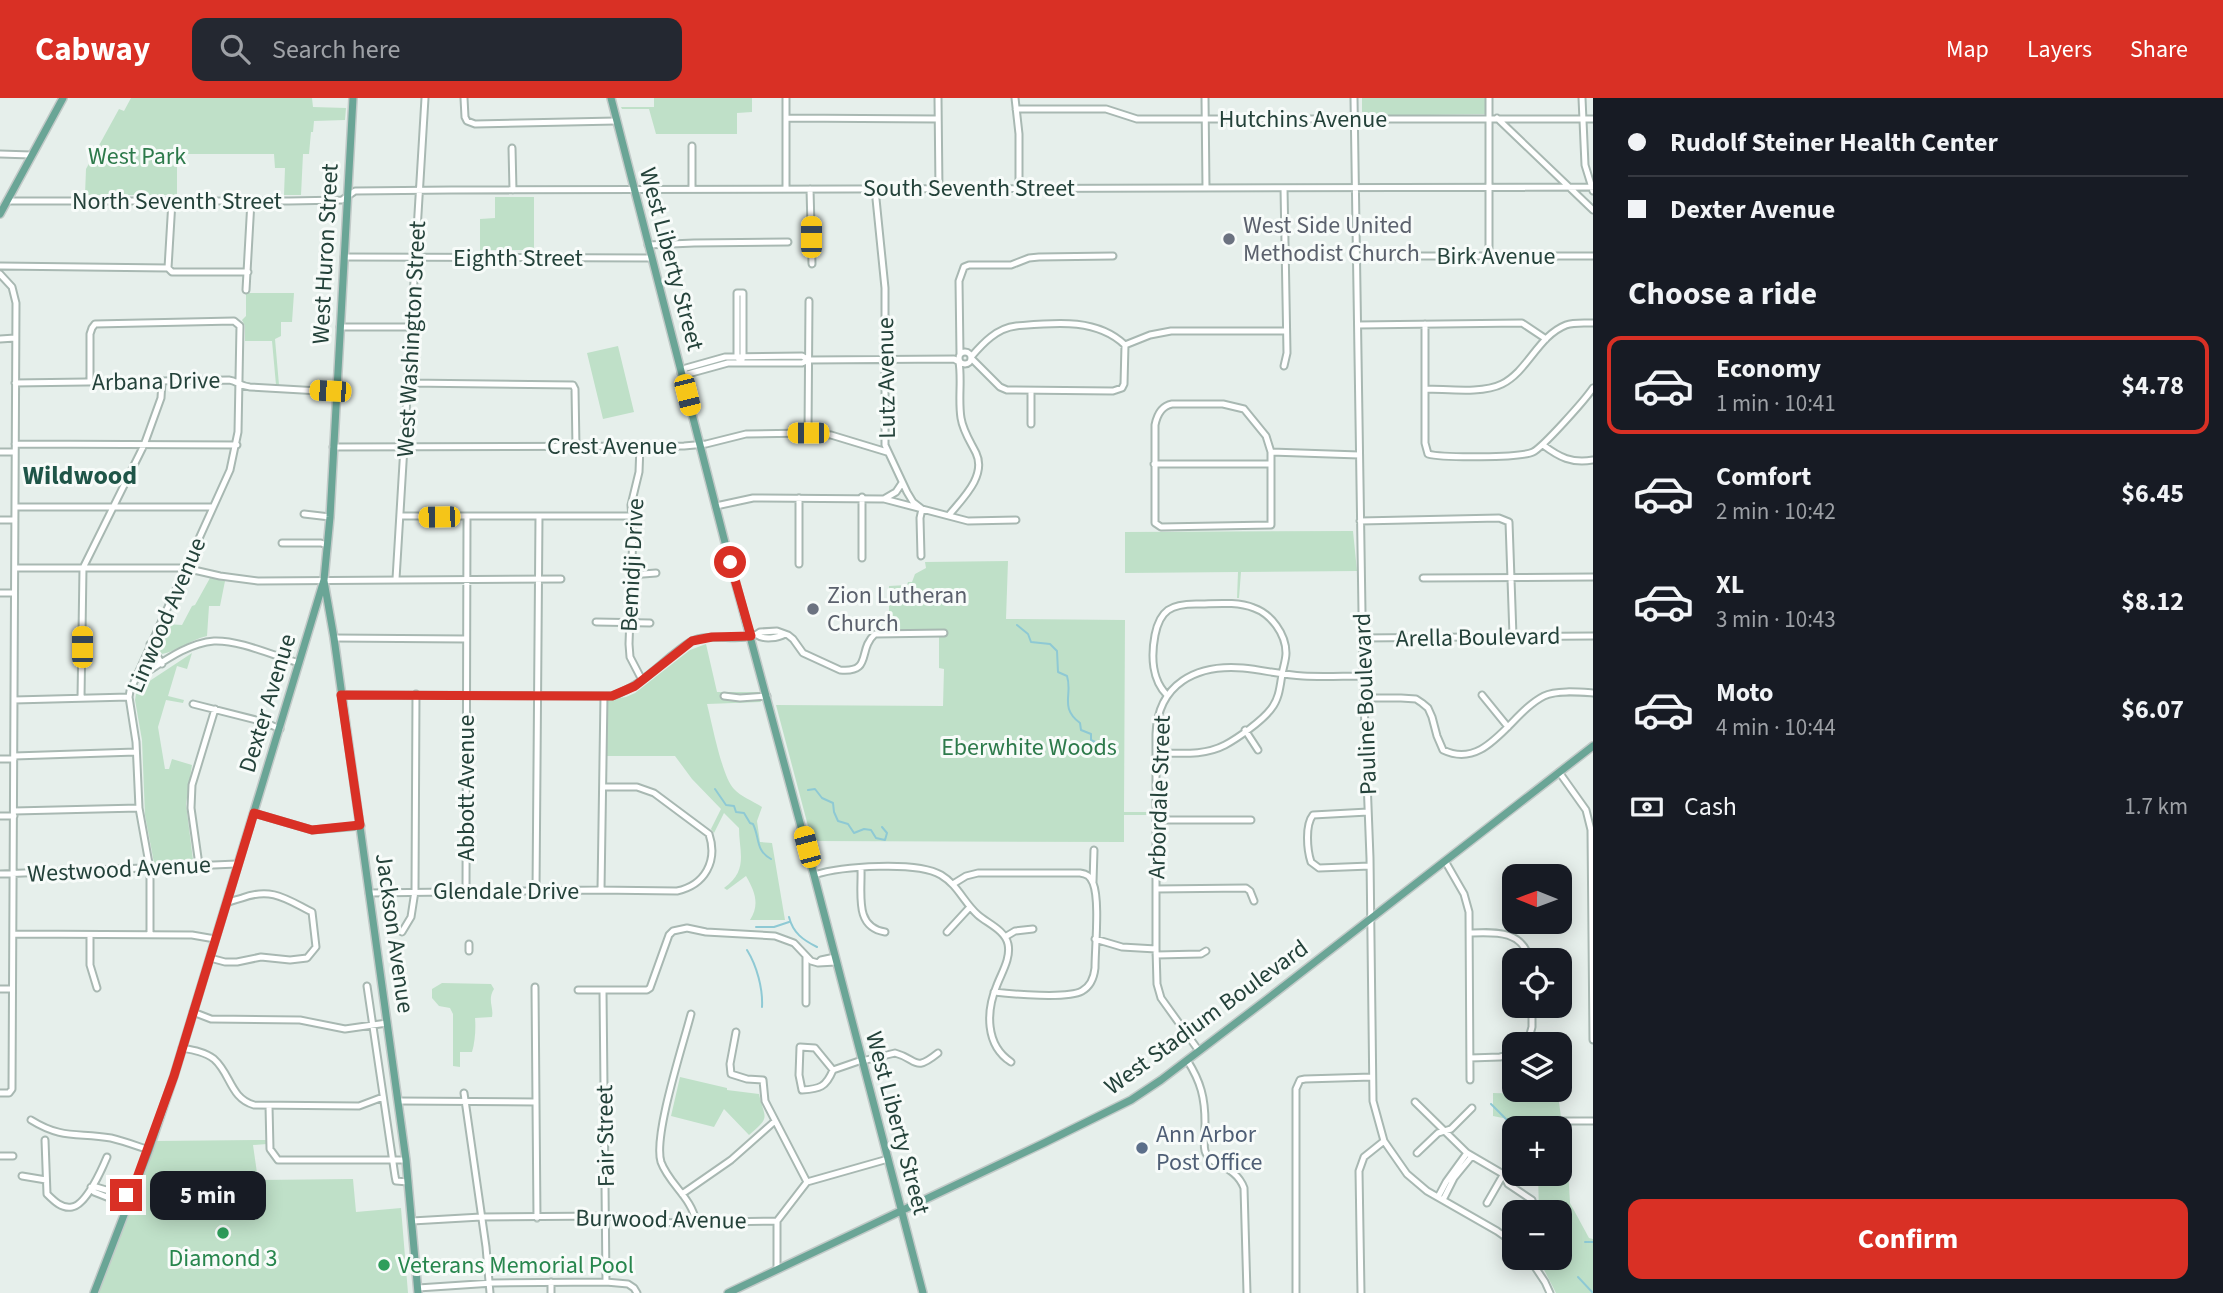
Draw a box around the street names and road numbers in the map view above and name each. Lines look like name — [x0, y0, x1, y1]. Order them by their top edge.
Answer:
street label: Hutchins Avenue — [1219, 102, 1387, 137]
street label: West Huron Street — [303, 163, 348, 345]
street label: West Liberty Street — [630, 164, 713, 355]
street label: South Seventh Street — [863, 171, 1075, 206]
street label: North Seventh Street — [72, 184, 282, 219]
street label: West Washington Street — [388, 220, 435, 458]
street label: Birk Avenue — [1437, 239, 1556, 274]
street label: Eighth Street — [453, 241, 583, 276]
street label: Lutz Avenue — [868, 317, 905, 439]
street label: Arbana Drive — [91, 363, 221, 400]
street label: Crest Avenue — [547, 429, 677, 464]
street label: Bemidji Drive — [612, 497, 653, 633]
street label: Linwood Avenue — [118, 532, 215, 698]
street label: Pauline Boulevard — [1345, 612, 1386, 796]
street label: Arella Boulevard — [1395, 619, 1561, 656]
street label: Dexter Avenue — [230, 629, 305, 777]
street label: Arbordale Street — [1139, 714, 1180, 880]
street label: Abbott Avenue — [449, 715, 484, 861]
street label: Westwood Avenue — [26, 847, 212, 892]
street label: Jackson Avenue — [366, 851, 423, 1015]
street label: Glendale Drive — [433, 874, 579, 909]
street label: West Stadium Boulevard — [1097, 931, 1316, 1103]
street label: West Liberty Street — [856, 1028, 939, 1219]
street label: Fair Street — [587, 1085, 624, 1187]
street label: Burwood Avenue — [575, 1201, 747, 1238]

